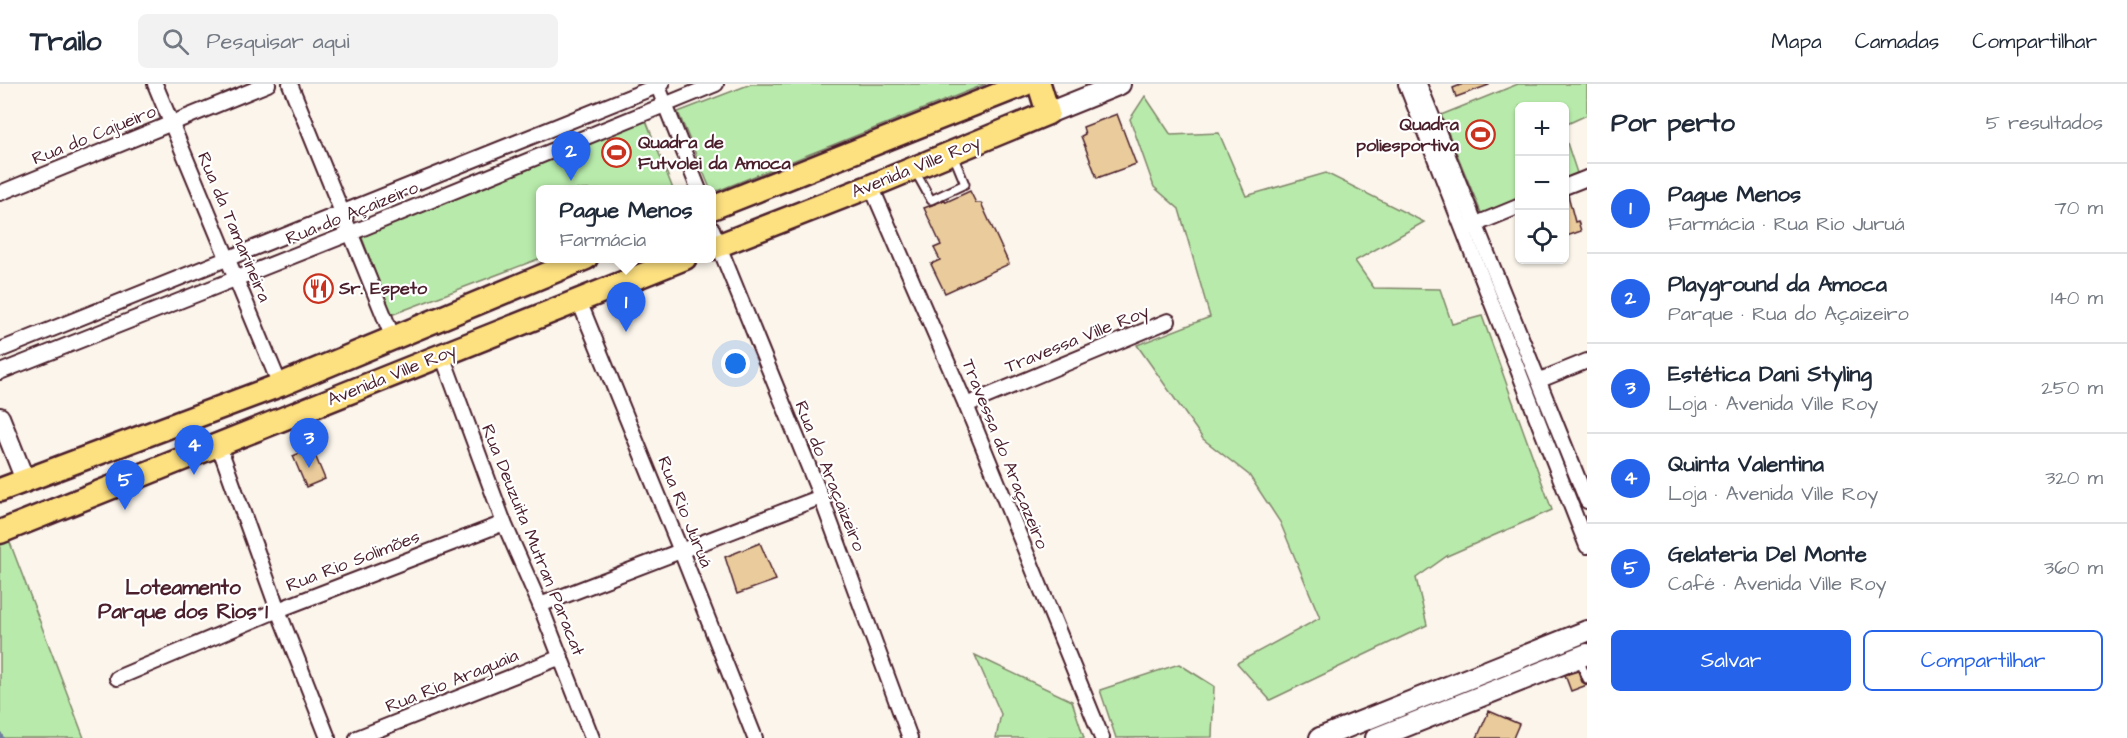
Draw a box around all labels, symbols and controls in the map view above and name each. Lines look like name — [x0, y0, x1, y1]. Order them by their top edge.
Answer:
search box — [138, 14, 558, 68]
text: Trailo — [30, 22, 102, 61]
icon: search — [159, 25, 192, 58]
text: Pesquisar aqui — [207, 26, 350, 57]
text: Mapa — [1771, 27, 1822, 56]
text: Camadas — [1855, 27, 1939, 56]
text: Compartilhar — [1972, 27, 2097, 56]
street label: Rua do Cajueiro — [28, 99, 160, 171]
map controls — [1515, 102, 1569, 264]
button: + — [1515, 102, 1569, 156]
text: Por perto — [1611, 105, 1735, 141]
text: 5 resultados — [1986, 109, 2103, 137]
place label: Quadra poliesportiva — [1356, 112, 1460, 158]
sports icon: Quadra poliesportiva — [1464, 118, 1496, 150]
place label: Quadra de Futvolei da Amoca — [638, 130, 791, 176]
street label: Avenida Ville Roy — [848, 130, 985, 205]
pin: 2 — [552, 132, 590, 181]
sports icon: Quadra de Futvolei da Amoca — [601, 136, 633, 168]
street label: Rua da Tamarineira — [191, 148, 277, 306]
button: − — [1515, 156, 1569, 210]
street label: Rua do Açaizeiro — [282, 175, 422, 251]
text: Pague Menos — [1668, 179, 1801, 210]
popup — [536, 185, 716, 263]
text: 1 — [1629, 194, 1632, 222]
text: 70 m — [2055, 194, 2103, 222]
text: Pague Menos — [560, 195, 692, 226]
button: locate — [1515, 210, 1569, 264]
text: Farmácia · Rua Rio Juruá — [1668, 210, 1905, 238]
text: Farmácia — [560, 226, 646, 254]
text: Playground da Amoca — [1668, 269, 1887, 300]
restaurant icon: Sr. Espeto — [302, 272, 334, 304]
place label: Sr. Espeto — [338, 276, 428, 301]
pin: 1 — [606, 282, 646, 332]
text: 2 — [1625, 284, 1636, 312]
text: 140 m — [2051, 284, 2103, 312]
street label: Travessa Ville Roy — [1001, 299, 1153, 380]
text: Parque · Rua do Açaizeiro — [1668, 300, 1909, 328]
street label: Avenida Ville Roy — [324, 338, 461, 413]
your location — [721, 349, 750, 378]
street label: Travessa do Araçazeiro — [955, 355, 1055, 553]
text: Estética Dani Styling — [1668, 359, 1872, 390]
text: 3 — [1625, 374, 1636, 402]
text: 250 m — [2041, 374, 2103, 402]
text: Loja · Avenida Ville Roy — [1668, 390, 1878, 418]
street label: Rua do Araçaizeiro — [788, 397, 872, 555]
pin: 3 — [290, 418, 328, 468]
street label: Rua Deuzuita Mutran Paracat — [475, 421, 591, 660]
pin: 4 — [174, 426, 214, 475]
text: Quinta Valentina — [1668, 449, 1824, 480]
street label: Rua Rio Juruá — [651, 453, 719, 571]
pin: 5 — [106, 460, 144, 510]
text: 4 — [1624, 464, 1637, 492]
text: 320 m — [2045, 464, 2103, 492]
text: Loja · Avenida Ville Roy — [1668, 480, 1878, 508]
street label: Rua Rio Solimões — [283, 524, 423, 598]
text: Gelateria Del Monte — [1668, 539, 1867, 570]
text: 5 — [1623, 554, 1638, 582]
text: 360 m — [2044, 554, 2103, 582]
text: Café · Avenida Ville Roy — [1668, 570, 1887, 598]
district label: Loteamento Parque dos Rios 1 — [98, 573, 268, 627]
button: Salvar — [1611, 630, 1851, 691]
button: Compartilhar — [1863, 630, 2103, 691]
street label: Rua Rio Araguaia — [382, 643, 523, 720]

